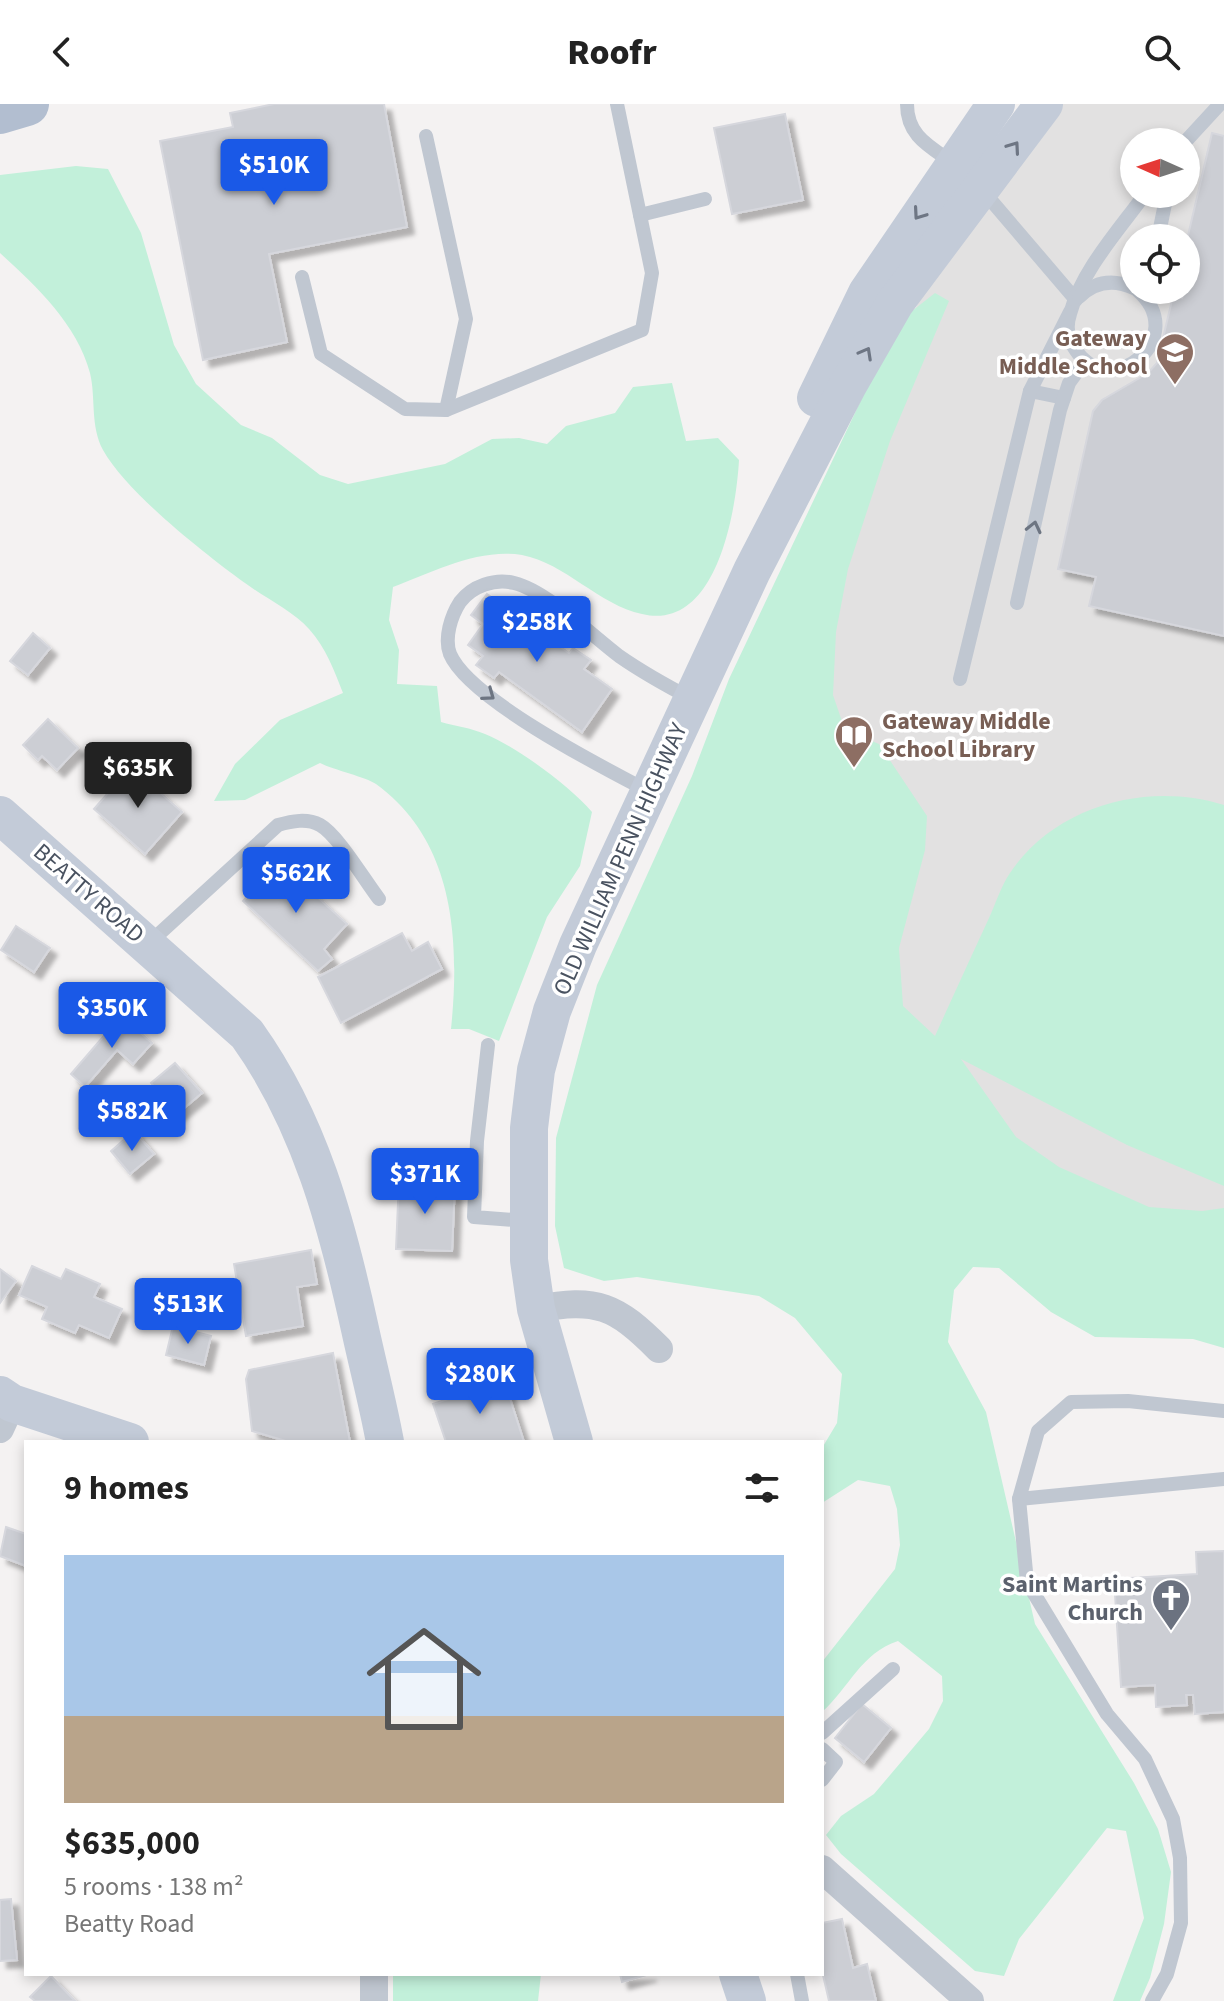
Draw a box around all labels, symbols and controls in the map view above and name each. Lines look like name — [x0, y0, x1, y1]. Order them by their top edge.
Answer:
text: Roofr — [567, 27, 657, 78]
icon: back — [40, 30, 84, 74]
icon: search — [1140, 30, 1184, 74]
north arrow — [1120, 128, 1200, 208]
map controls — [1120, 128, 1200, 304]
pin: $510K — [218, 139, 330, 207]
one-way arrow — [1004, 142, 1018, 156]
text: $510K — [239, 146, 309, 183]
one-way arrow — [914, 206, 929, 220]
button: locate — [1120, 224, 1200, 304]
place label: Gateway Middle School — [999, 321, 1147, 384]
school or university icon: Gateway Middle School — [1154, 331, 1196, 386]
one-way arrow — [856, 347, 872, 361]
one-way arrow — [1025, 521, 1042, 534]
pin: $258K — [481, 596, 593, 664]
text: $258K — [502, 603, 572, 640]
one-way arrow — [480, 685, 495, 700]
place label: Gateway Middle School Library — [882, 704, 1051, 767]
library icon: Gateway Middle School Library — [833, 714, 875, 769]
street label: OLD WILLIAM PENN HIGHWAY — [545, 717, 697, 1001]
pin: $635K — [82, 742, 194, 810]
text: $635K — [103, 749, 173, 786]
street label: BEATTY ROAD — [25, 835, 152, 952]
pin: $562K — [240, 847, 352, 915]
text: $562K — [261, 854, 331, 891]
pin: $350K — [56, 982, 168, 1050]
text: $350K — [77, 989, 147, 1026]
pin: $582K — [76, 1085, 188, 1153]
text: $582K — [97, 1092, 167, 1129]
pin: $371K — [369, 1148, 481, 1216]
text: $371K — [390, 1155, 460, 1192]
pin: $513K — [132, 1278, 244, 1346]
text: $513K — [153, 1285, 223, 1322]
pin: $280K — [424, 1348, 536, 1416]
text: $280K — [445, 1355, 515, 1392]
text: 9 homes — [64, 1464, 189, 1513]
icon: filters — [740, 1466, 784, 1510]
place label: Saint Martins Church — [1002, 1567, 1143, 1630]
church icon: Saint Martins Church — [1150, 1577, 1192, 1632]
icon: home — [352, 1607, 496, 1751]
text: $635,000 — [64, 1819, 200, 1868]
text: 5 rooms · 138 m² — [64, 1868, 243, 1905]
text: Beatty Road — [64, 1905, 195, 1942]

